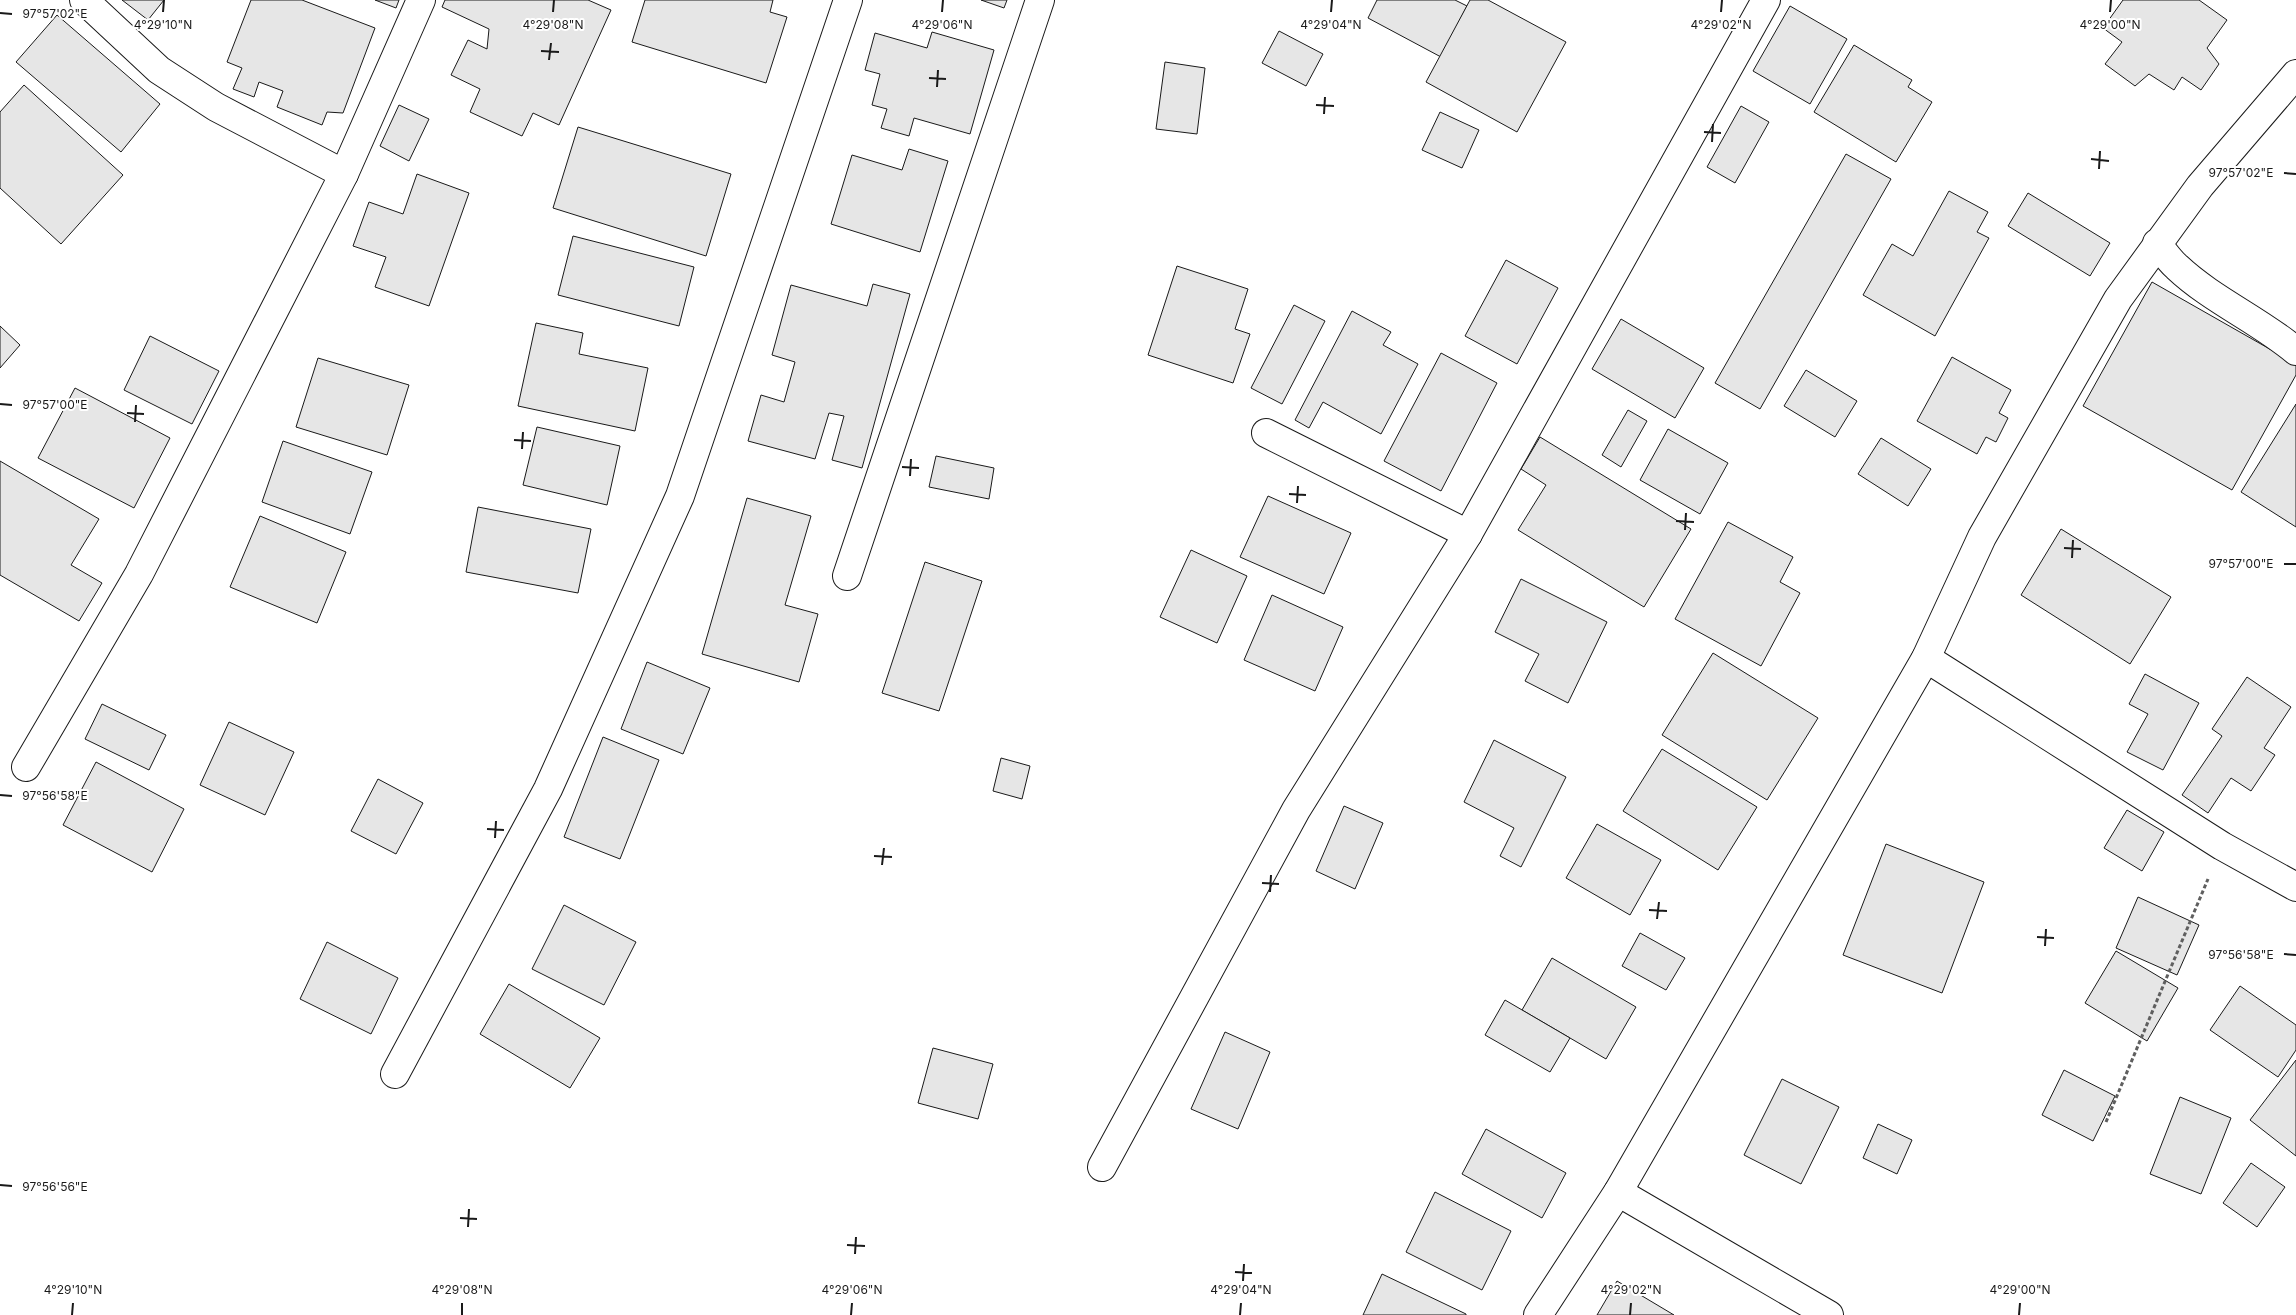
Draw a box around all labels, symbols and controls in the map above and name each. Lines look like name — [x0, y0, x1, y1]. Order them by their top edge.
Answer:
text: 97°57'02"E — [23, 6, 87, 21]
text: 4°29'10"N — [134, 17, 192, 32]
text: 4°29'08"N — [523, 17, 583, 32]
text: 4°29'06"N — [912, 17, 972, 32]
text: 4°29'04"N — [1300, 17, 1362, 32]
text: 4°29'02"N — [1691, 17, 1751, 32]
text: 4°29'00"N — [2079, 17, 2141, 32]
text: 97°57'02"E — [2209, 165, 2273, 180]
text: 97°57'00"E — [22, 397, 88, 412]
text: 97°57'00"E — [2208, 556, 2274, 571]
text: 97°56'58"E — [22, 788, 88, 803]
text: 97°56'58"E — [2208, 947, 2274, 962]
text: 97°56'56"E — [22, 1179, 88, 1194]
text: 4°29'10"N — [44, 1282, 102, 1297]
text: 4°29'08"N — [432, 1282, 492, 1297]
text: 4°29'06"N — [822, 1282, 882, 1297]
text: 4°29'04"N — [1210, 1282, 1272, 1297]
text: 4°29'02"N — [1601, 1282, 1661, 1297]
text: 4°29'00"N — [1989, 1282, 2051, 1297]

